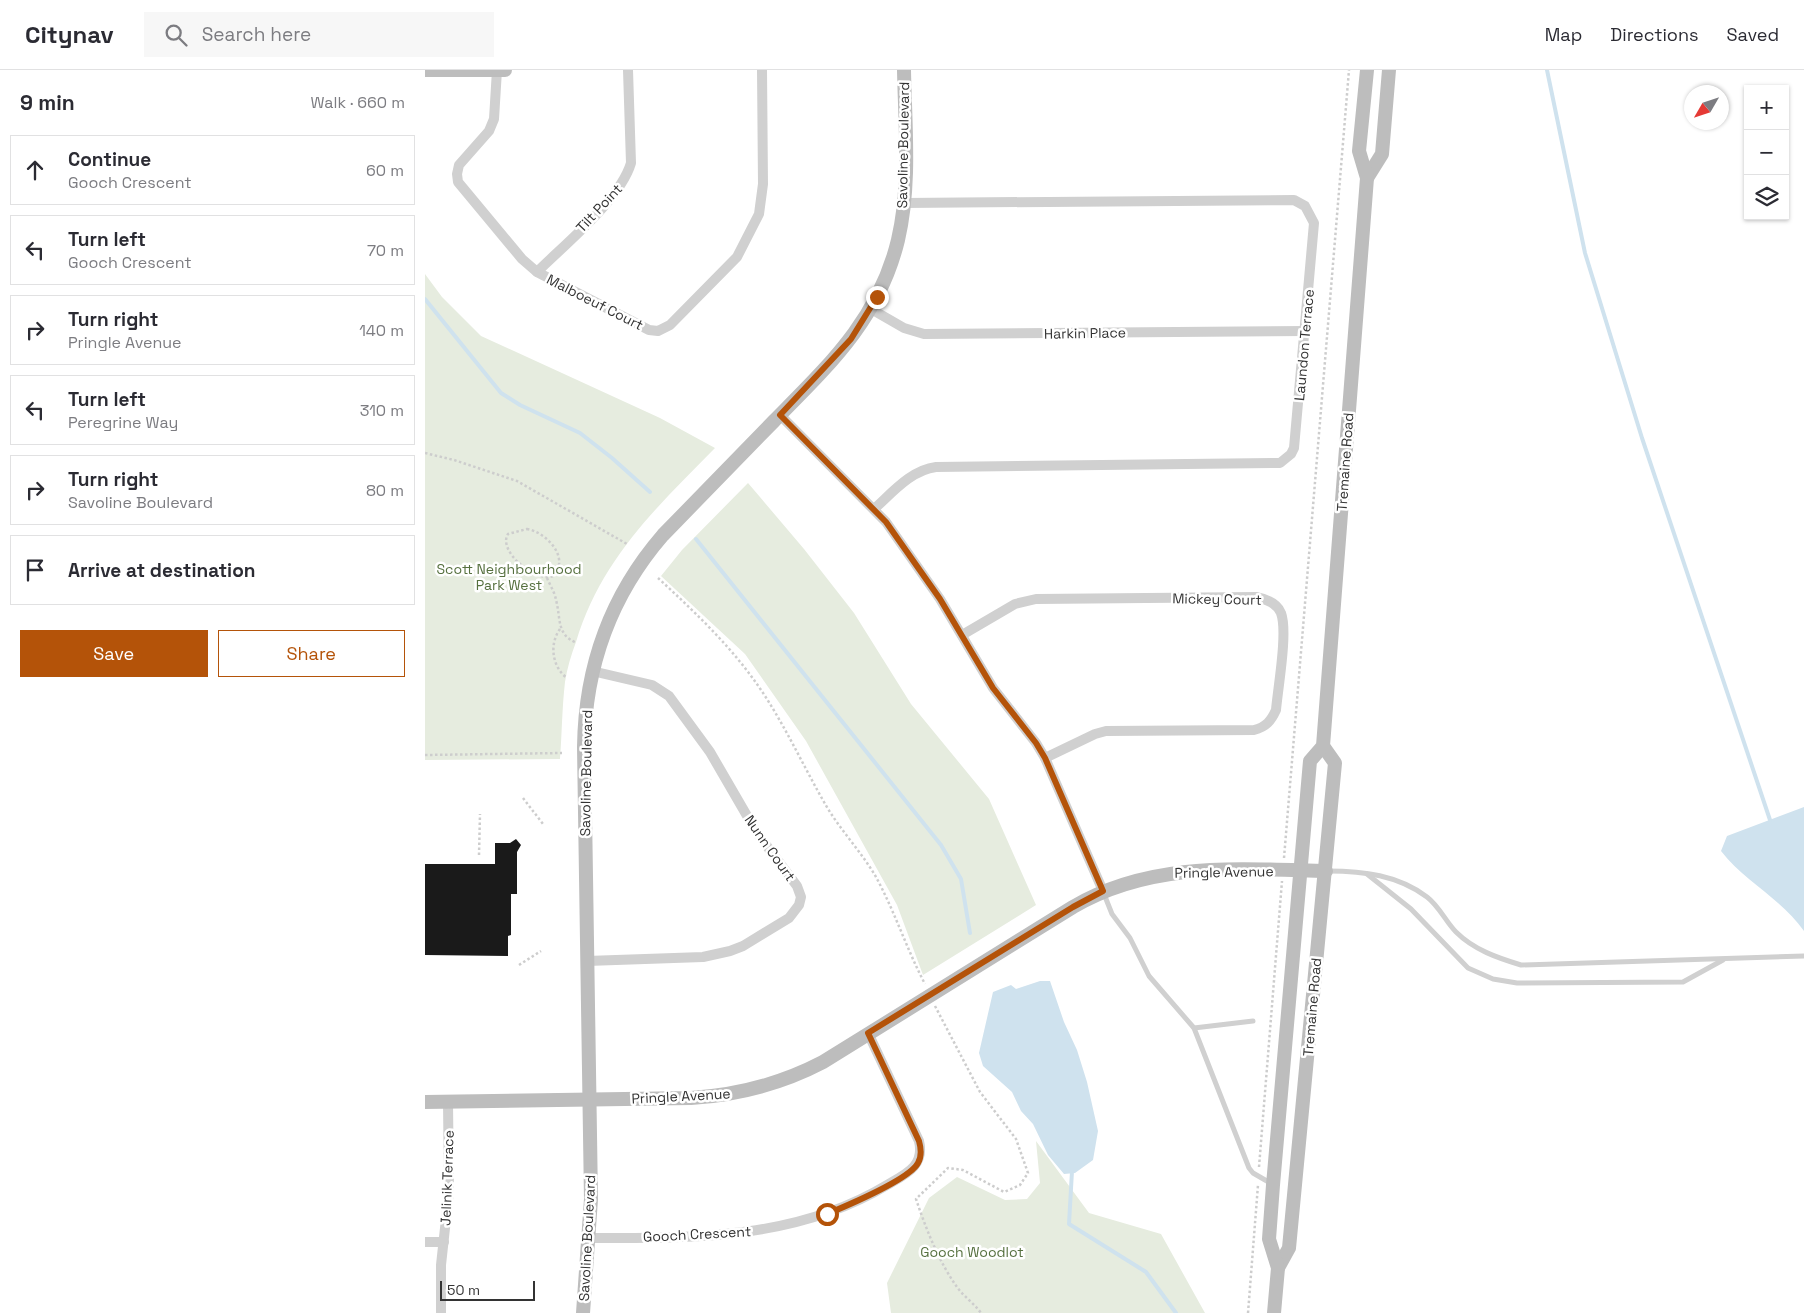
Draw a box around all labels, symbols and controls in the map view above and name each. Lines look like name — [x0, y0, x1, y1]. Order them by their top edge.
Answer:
search box — [144, 12, 494, 57]
text: Citynav — [25, 19, 114, 50]
icon: search — [162, 21, 190, 49]
text: Search here — [202, 22, 311, 47]
text: Map — [1545, 23, 1582, 46]
text: Directions — [1610, 23, 1699, 46]
text: Saved — [1727, 23, 1779, 46]
street label: Savoline Boulevard — [893, 81, 913, 209]
north arrow — [1684, 85, 1729, 130]
map controls — [1744, 85, 1789, 220]
button: + — [1744, 85, 1789, 130]
text: 9 min — [20, 89, 75, 116]
text: Walk · 660 m — [311, 92, 405, 113]
button: − — [1744, 130, 1789, 175]
text: Continue — [68, 147, 151, 172]
icon: ahead — [21, 156, 49, 184]
text: 60 m — [366, 160, 404, 181]
text: Gooch Crescent — [68, 172, 192, 193]
button: layers — [1744, 175, 1789, 220]
street label: Tilt Point — [572, 180, 626, 236]
text: Turn left — [68, 227, 146, 252]
icon: left — [21, 236, 49, 264]
text: 70 m — [367, 240, 404, 261]
text: Gooch Crescent — [68, 252, 192, 273]
street label: Malboeuf Court — [544, 270, 646, 334]
route end — [866, 286, 889, 309]
street label: Laundon Terrace — [1290, 288, 1318, 402]
text: Turn right — [68, 307, 158, 332]
icon: right — [21, 316, 49, 344]
text: 140 m — [359, 320, 404, 341]
street label: Harkin Place — [1044, 323, 1126, 343]
text: Pringle Avenue — [68, 332, 181, 353]
text: Turn left — [68, 387, 146, 412]
icon: left — [21, 396, 49, 424]
text: 310 m — [360, 400, 404, 421]
text: Peregrine Way — [68, 412, 178, 433]
street label: Tremaine Road — [1333, 412, 1357, 512]
text: Turn right — [68, 467, 158, 492]
icon: right — [21, 476, 49, 504]
text: 80 m — [366, 480, 404, 501]
text: Savoline Boulevard — [68, 492, 213, 513]
icon: arrive — [21, 556, 49, 584]
text: Arrive at destination — [68, 558, 256, 583]
park label: Scott Neighbourhood Park West — [436, 560, 582, 594]
street label: Mickey Court — [1172, 589, 1262, 609]
button: Save — [20, 630, 208, 677]
button: Share — [218, 630, 405, 677]
street label: Savoline Boulevard — [576, 709, 596, 837]
street label: Nunn Court — [741, 811, 799, 885]
street label: Pringle Avenue — [1174, 862, 1274, 882]
street label: Tremaine Road — [1299, 957, 1325, 1057]
street label: Pringle Avenue — [631, 1084, 731, 1108]
street label: Jelinik Terrace — [436, 1130, 458, 1226]
street label: Savoline Boulevard — [575, 1174, 599, 1302]
route start — [816, 1203, 839, 1226]
street label: Gooch Crescent — [642, 1222, 752, 1246]
park label: Gooch Woodlot — [920, 1243, 1024, 1261]
scale bar — [440, 1278, 535, 1301]
text: 50 m — [447, 1281, 480, 1299]

